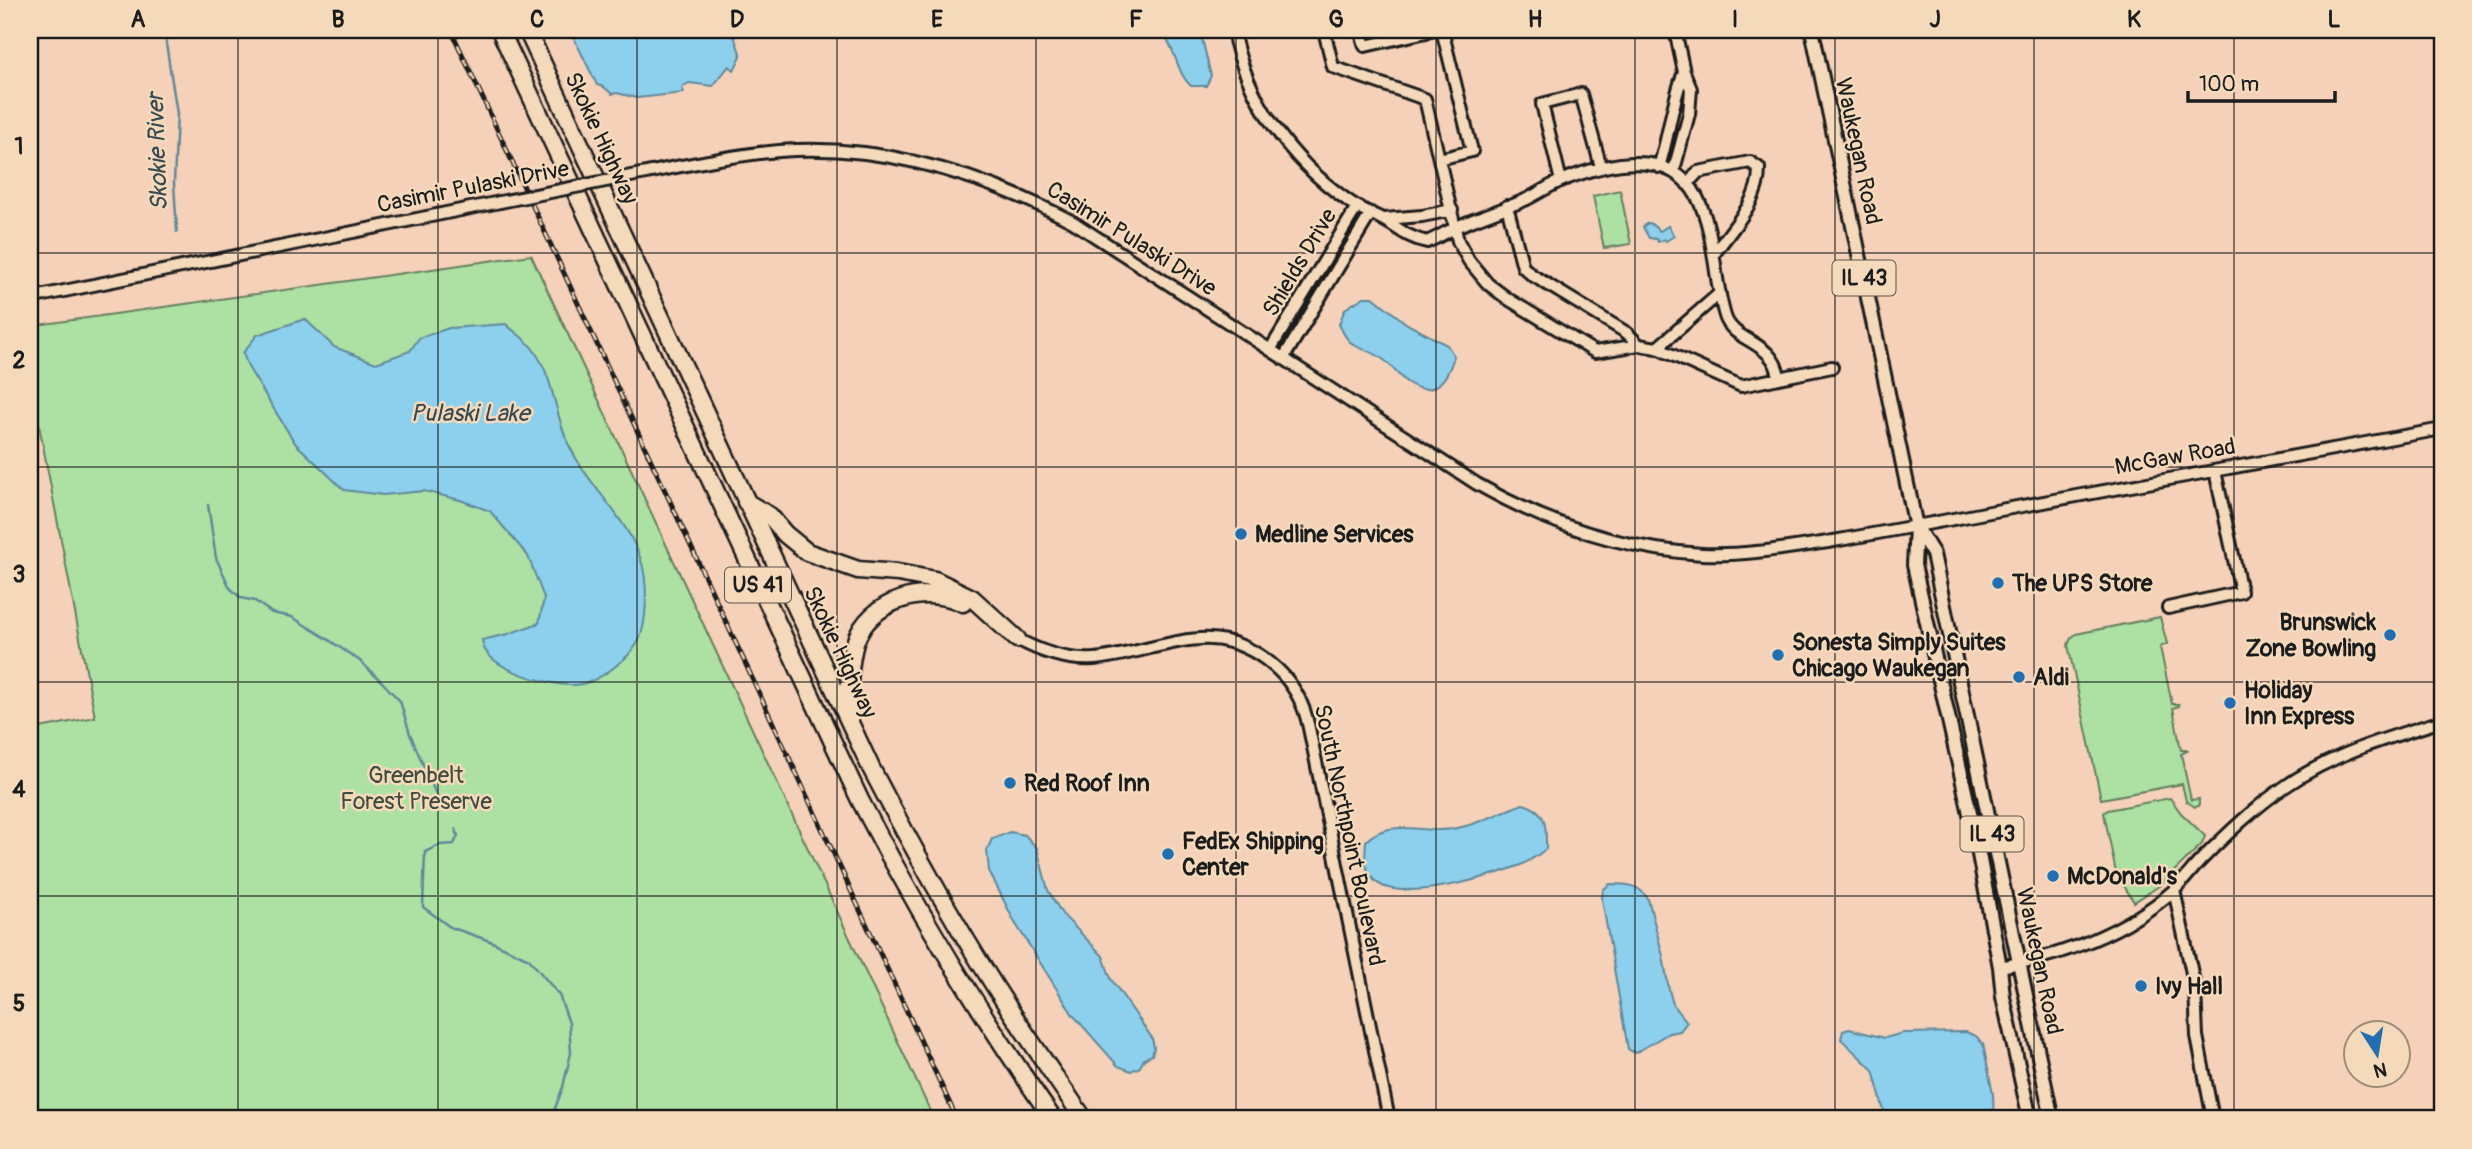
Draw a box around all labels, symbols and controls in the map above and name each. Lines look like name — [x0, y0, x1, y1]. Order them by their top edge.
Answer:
text: A — [131, 5, 146, 34]
text: B — [331, 5, 345, 34]
text: C — [530, 5, 544, 34]
text: D — [730, 5, 744, 34]
text: E — [931, 5, 943, 34]
text: F — [1129, 5, 1143, 34]
text: G — [1328, 5, 1344, 34]
text: H — [1528, 5, 1542, 34]
text: I — [1732, 5, 1738, 34]
text: J — [1929, 5, 1941, 34]
text: K — [2127, 5, 2141, 34]
text: L — [2328, 5, 2341, 34]
scale bar — [2188, 60, 2336, 104]
street label: Skokie Highway — [558, 67, 645, 209]
text: 100 m — [2199, 71, 2259, 98]
street label: Waukegan Road — [1829, 75, 1888, 227]
water label: Skokie River — [141, 89, 174, 212]
text: 1 — [15, 132, 24, 161]
street label: Casimir Pulaski Drive — [375, 154, 572, 219]
street label: Casimir Pulaski Drive — [1041, 174, 1223, 303]
street label: Shields Drive — [1256, 202, 1343, 322]
road number: IL 43 — [1832, 260, 1896, 296]
text: 2 — [13, 346, 26, 375]
water label: Pulaski Lake — [411, 399, 532, 428]
street label: McGaw Road — [2112, 432, 2238, 481]
place label: Medline Services — [1255, 520, 1414, 549]
marker: Medline Services — [1233, 526, 1249, 542]
text: 3 — [13, 560, 25, 589]
road number: US 41 — [725, 568, 791, 602]
place label: The UPS Store — [2011, 569, 2153, 598]
marker: The UPS Store — [1990, 575, 2006, 591]
street label: Skokie Highway — [797, 581, 884, 723]
place label: Brunswick Zone Bowling — [2245, 608, 2376, 663]
marker: Brunswick Zone Bowling — [2382, 627, 2398, 643]
place label: Sonesta Simply Suites Chicago Waukegan — [1792, 628, 2006, 683]
marker: Sonesta Simply Suites Chicago Waukegan — [1770, 647, 1786, 663]
place label: Aldi — [2033, 663, 2069, 692]
marker: Aldi — [2011, 669, 2027, 685]
place label: Holiday Inn Express — [2244, 676, 2355, 731]
marker: Holiday Inn Express — [2222, 695, 2238, 711]
street label: South Northpoint Boulevard — [1308, 702, 1391, 968]
park label: Greenbelt Forest Preserve — [340, 761, 492, 816]
place label: Red Roof Inn — [1024, 769, 1150, 798]
text: 4 — [12, 775, 26, 804]
marker: Red Roof Inn — [1002, 775, 1018, 791]
road number: IL 43 — [1960, 816, 2024, 852]
place label: FedEx Shipping Center — [1182, 827, 1324, 882]
marker: FedEx Shipping Center — [1160, 846, 1176, 862]
place label: McDonald's — [2067, 862, 2178, 891]
marker: McDonald's — [2045, 868, 2061, 884]
street label: Waukegan Road — [2010, 885, 2069, 1037]
place label: Ivy Hall — [2155, 972, 2223, 1001]
marker: Ivy Hall — [2133, 978, 2149, 994]
text: 5 — [13, 989, 25, 1018]
north arrow — [2342, 1020, 2412, 1090]
text: N — [2371, 1057, 2389, 1083]

